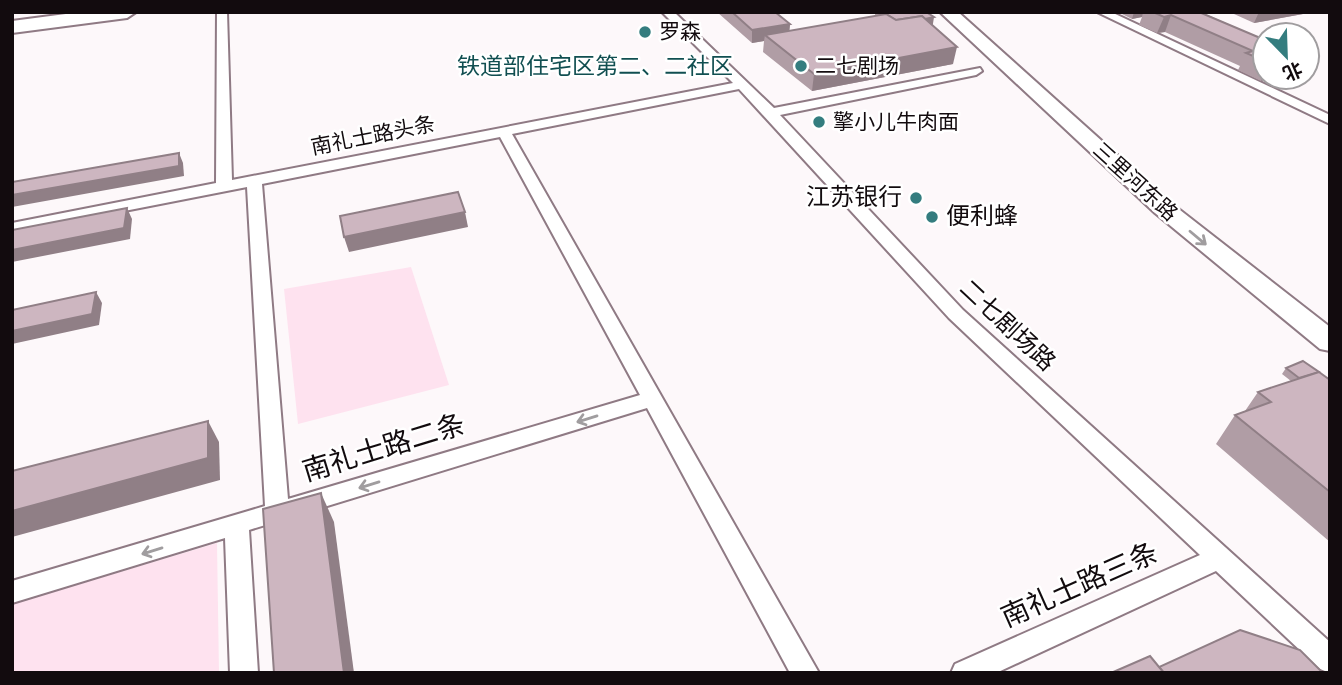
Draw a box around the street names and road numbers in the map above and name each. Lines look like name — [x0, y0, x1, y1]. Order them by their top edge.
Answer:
street label: 南礼士路头条 — [309, 113, 437, 158]
street label: 三里河东路 — [1089, 138, 1182, 225]
street label: 二七剧场路 — [955, 275, 1060, 376]
street label: 南礼士路二条 — [299, 409, 468, 487]
street label: 南礼士路三条 — [997, 537, 1162, 633]

